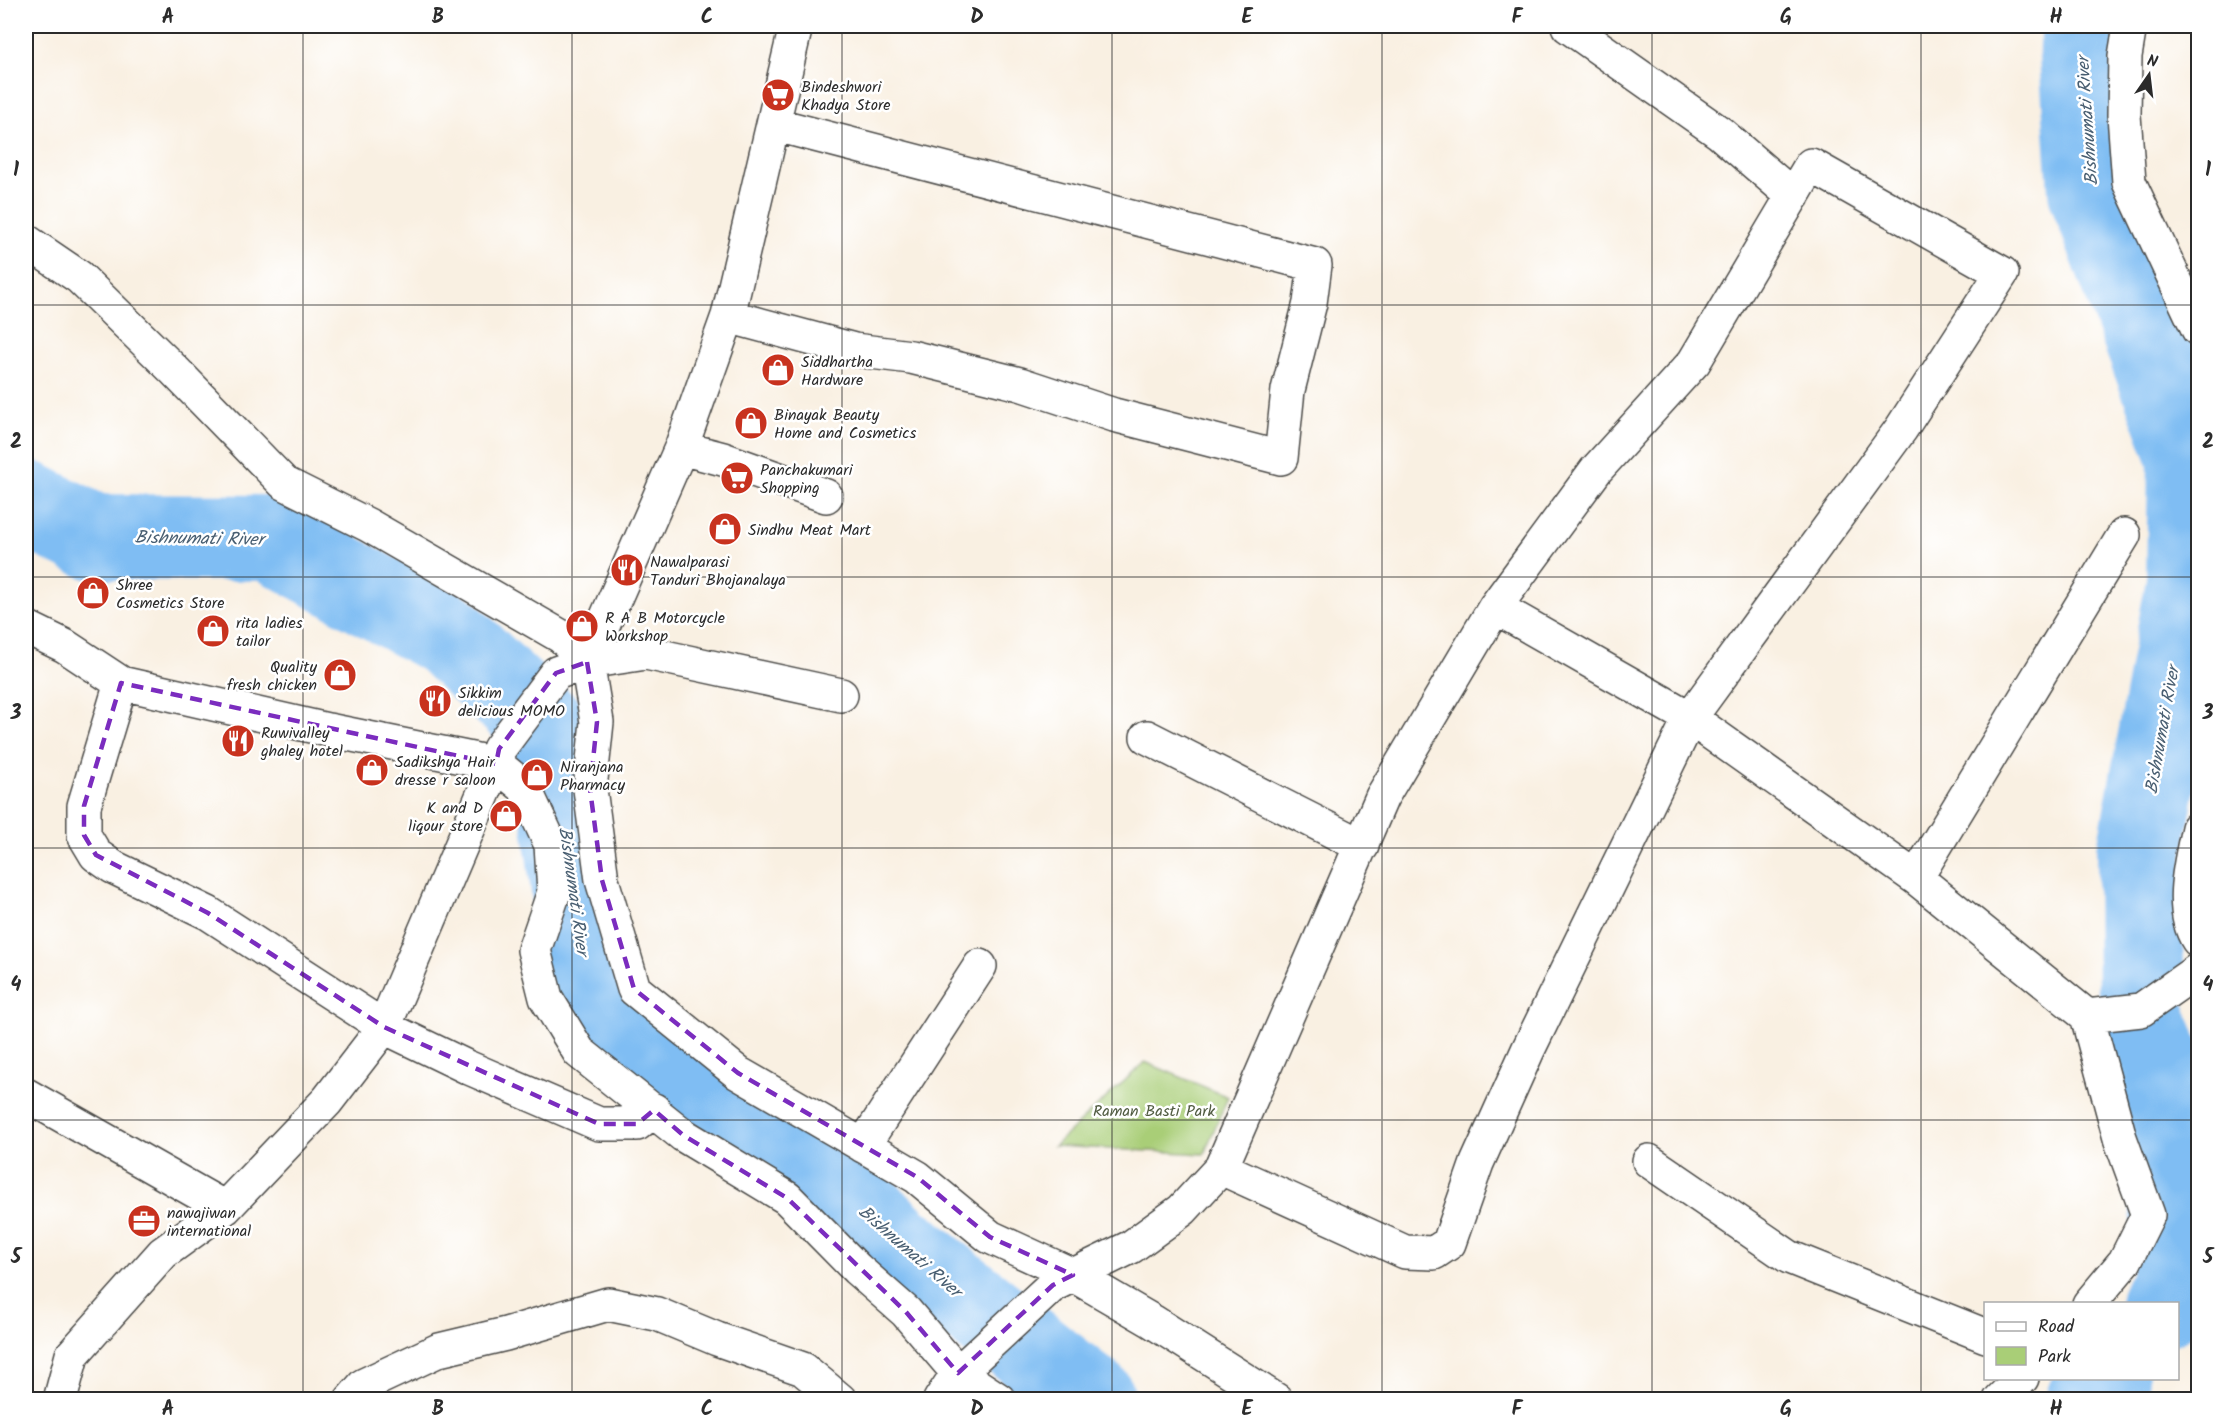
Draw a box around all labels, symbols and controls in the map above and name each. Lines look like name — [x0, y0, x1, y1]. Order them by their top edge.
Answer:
text: A — [162, 2, 174, 34]
text: B — [432, 2, 444, 34]
text: C — [701, 2, 713, 34]
text: D — [970, 2, 984, 34]
text: E — [1241, 2, 1253, 34]
text: F — [1512, 2, 1524, 34]
text: G — [1780, 2, 1792, 34]
text: H — [2049, 2, 2063, 34]
north arrow — [2119, 45, 2179, 105]
text: N — [2144, 49, 2160, 75]
water label: Bishnumati River — [2069, 52, 2107, 186]
place label: Bindeshwori Khadya Store — [801, 75, 890, 118]
supermarket icon: Bindeshwori Khadya Store — [760, 77, 796, 113]
text: 1 — [13, 155, 19, 187]
text: 1 — [2205, 155, 2211, 187]
place label: Siddhartha Hardware — [801, 350, 873, 393]
shop icon: Siddhartha Hardware — [760, 352, 796, 388]
place label: Binayak Beauty Home and Cosmetics — [774, 403, 916, 446]
shop icon: Binayak Beauty Home and Cosmetics — [733, 405, 769, 441]
text: 2 — [10, 427, 22, 459]
text: 2 — [2202, 427, 2214, 459]
place label: Panchakumari Shopping — [760, 458, 854, 501]
supermarket icon: Panchakumari Shopping — [719, 460, 755, 496]
shop icon: Sindhu Meat Mart — [707, 511, 743, 547]
place label: Sindhu Meat Mart — [748, 518, 872, 543]
water label: Bishnumati River — [134, 524, 268, 555]
place label: Nawalparasi Tanduri Bhojanalaya — [650, 550, 786, 593]
restaurant icon: Nawalparasi Tanduri Bhojanalaya — [609, 552, 645, 588]
place label: Shree Cosmetics Store — [116, 573, 224, 616]
shop icon: Shree Cosmetics Store — [75, 575, 111, 611]
place label: R A B Motorcycle Workshop — [605, 606, 725, 649]
shop icon: R A B Motorcycle Workshop — [564, 608, 600, 644]
place label: rita ladies tailor — [236, 611, 303, 654]
shop icon: rita ladies tailor — [195, 613, 231, 649]
place label: Quality fresh chicken — [227, 655, 317, 698]
shop icon: Quality fresh chicken — [322, 657, 358, 693]
water label: Bishnumati River — [2138, 660, 2190, 796]
place label: Sikkim delicious MOMO — [458, 681, 565, 724]
restaurant icon: Sikkim delicious MOMO — [417, 683, 453, 719]
text: 3 — [10, 698, 22, 730]
text: 3 — [2202, 698, 2214, 730]
place label: Ruwivalley ghaley hotel — [260, 721, 343, 764]
restaurant icon: Ruwivalley ghaley hotel — [220, 723, 256, 759]
place label: Sadikshya Hair dresse r saloon — [395, 750, 496, 793]
shop icon: Sadikshya Hair dresse r saloon — [354, 752, 390, 788]
place label: Niranjana Pharmacy — [560, 755, 625, 798]
shop icon: Niranjana Pharmacy — [519, 757, 555, 793]
place label: K and D liqour store — [408, 796, 483, 839]
shop icon: K and D liqour store — [488, 798, 524, 834]
water label: Bishnumati River — [549, 825, 596, 961]
text: 4 — [11, 970, 22, 1002]
text: 4 — [2203, 970, 2214, 1002]
park label: Raman Basti Park — [1093, 1099, 1215, 1124]
water label: Bishnumati River — [851, 1199, 970, 1308]
place label: nawajiwan international — [167, 1201, 251, 1244]
office icon: nawajiwan international — [126, 1203, 162, 1239]
text: 5 — [10, 1242, 23, 1274]
text: 5 — [2202, 1242, 2215, 1274]
legend — [1984, 1302, 2179, 1380]
text: Road — [2038, 1313, 2075, 1342]
text: Park — [2038, 1343, 2071, 1372]
text: A — [162, 1394, 174, 1425]
text: B — [432, 1394, 444, 1425]
text: C — [701, 1394, 713, 1425]
text: D — [970, 1394, 984, 1425]
text: E — [1241, 1394, 1253, 1425]
text: F — [1512, 1394, 1524, 1425]
text: G — [1780, 1394, 1792, 1425]
text: H — [2049, 1394, 2063, 1425]

